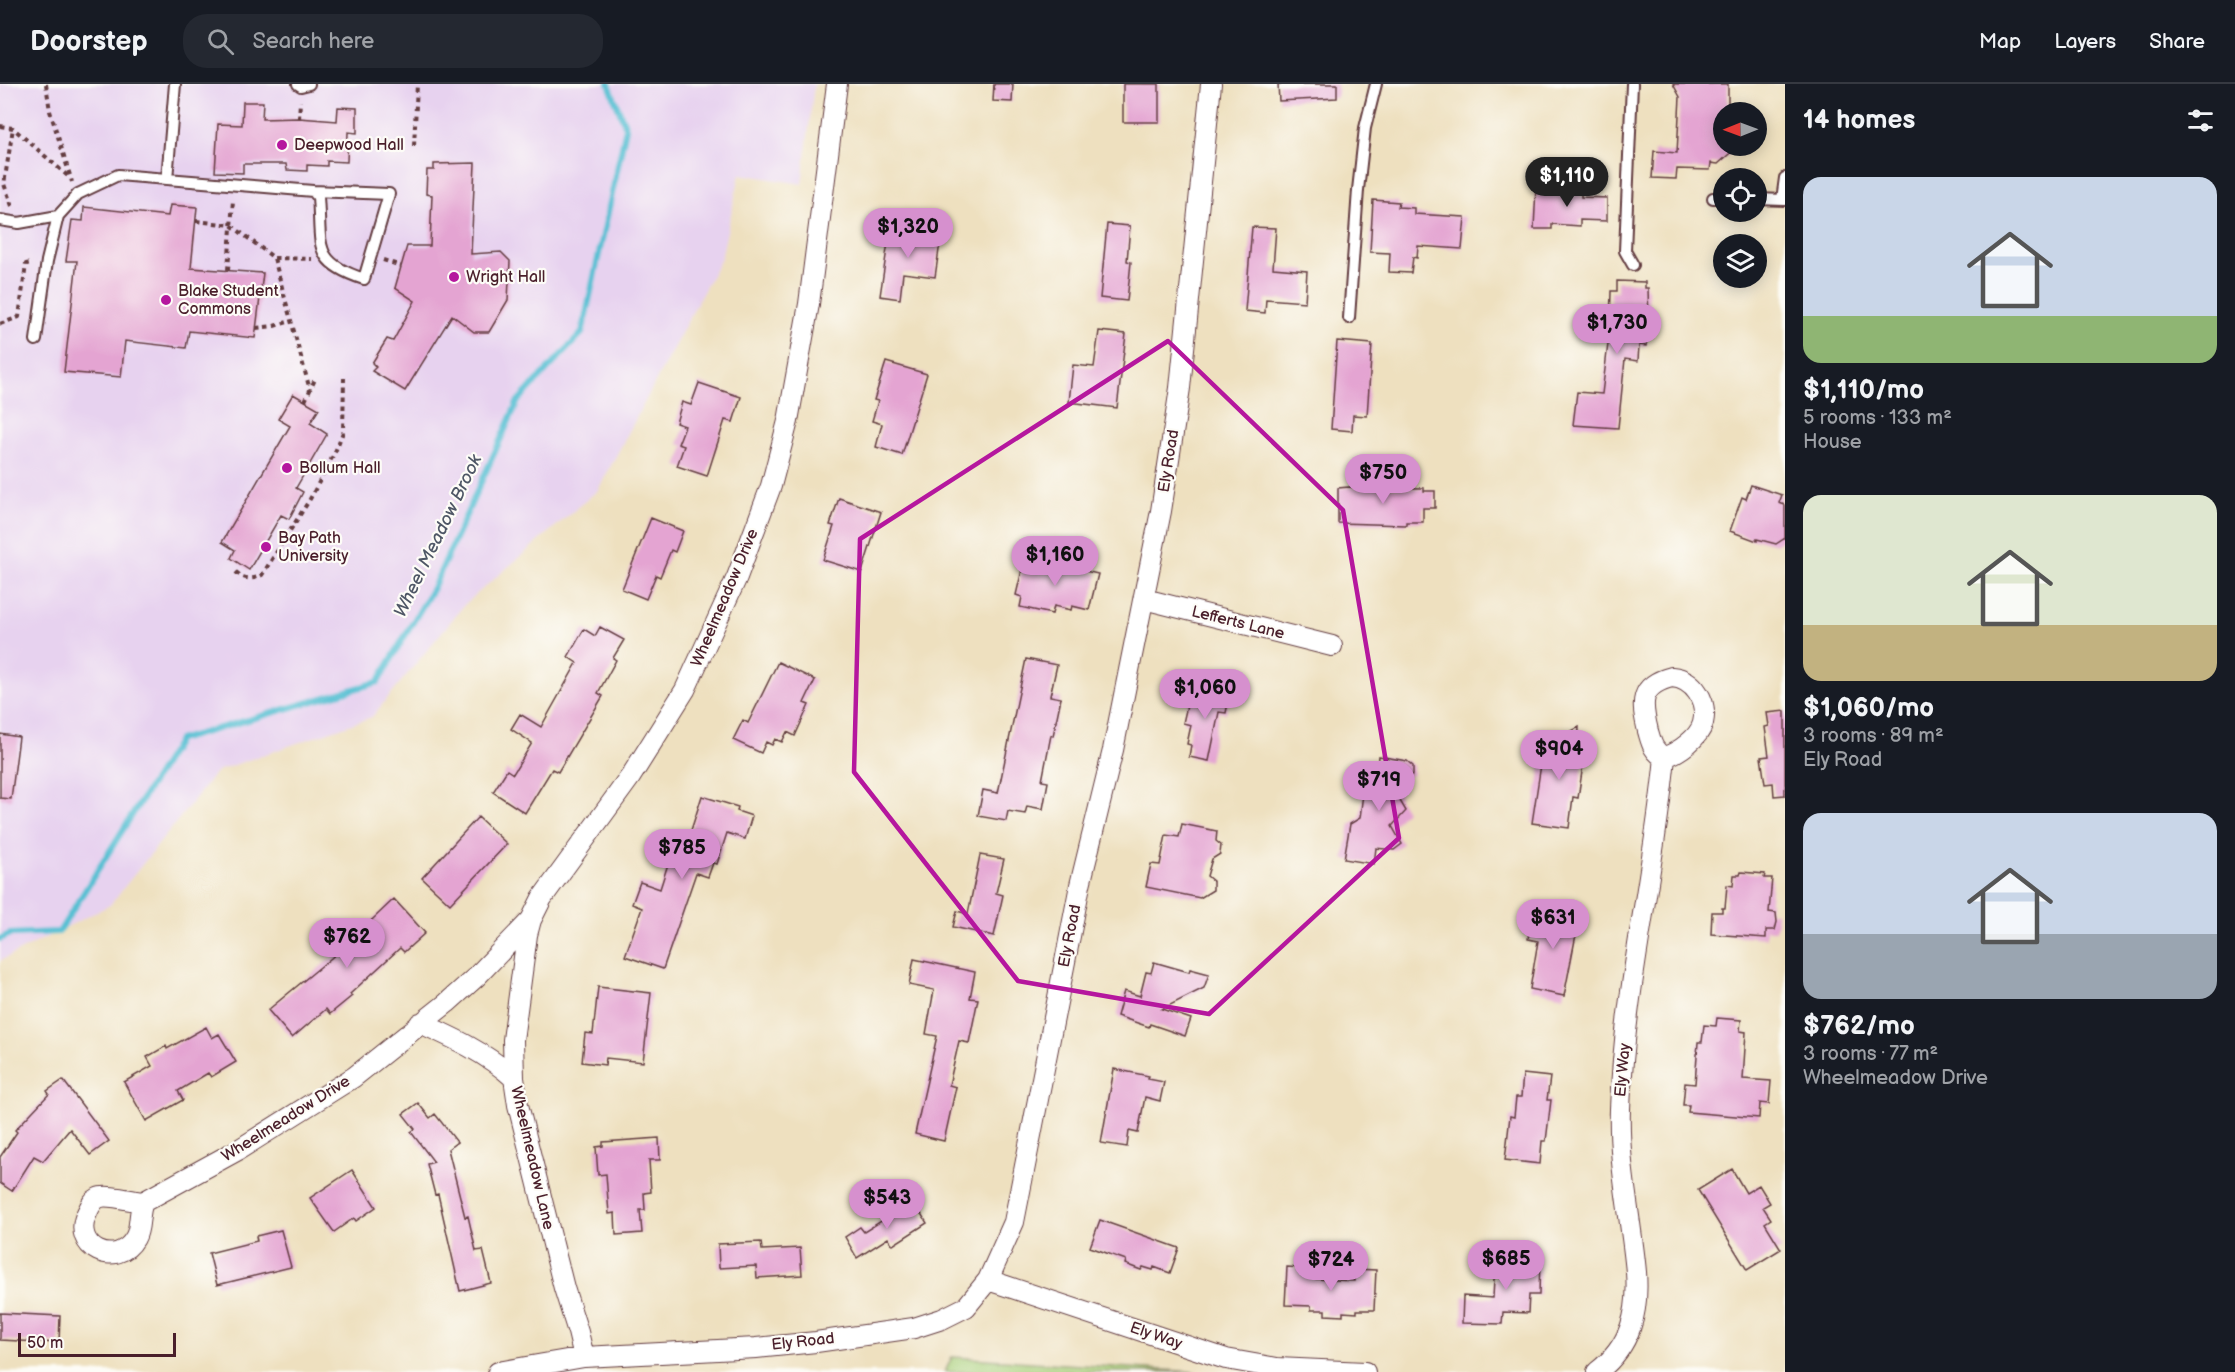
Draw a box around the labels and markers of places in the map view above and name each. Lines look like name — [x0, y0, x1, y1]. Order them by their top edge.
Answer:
place label: Deepwood Hall — [294, 136, 404, 155]
marker: Deepwood Hall — [275, 138, 289, 152]
pin: $1,110 — [1518, 157, 1616, 208]
pin: $1,320 — [859, 208, 957, 259]
place label: Wright Hall — [466, 268, 545, 287]
marker: Wright Hall — [447, 270, 461, 284]
place label: Blake Student Commons — [178, 282, 279, 319]
marker: Blake Student Commons — [159, 293, 173, 307]
pin: $1,730 — [1568, 304, 1666, 355]
pin: $750 — [1347, 454, 1419, 505]
place label: Bollum Hall — [299, 459, 381, 478]
marker: Bollum Hall — [280, 461, 294, 475]
place label: Bay Path University — [278, 529, 349, 566]
pin: $1,160 — [1006, 536, 1104, 587]
marker: Bay Path University — [259, 540, 273, 554]
pin: $1,060 — [1156, 669, 1254, 720]
pin: $904 — [1523, 730, 1595, 781]
pin: $719 — [1343, 761, 1415, 812]
pin: $785 — [646, 829, 718, 880]
pin: $631 — [1517, 899, 1589, 950]
pin: $762 — [311, 918, 383, 969]
pin: $543 — [851, 1179, 923, 1230]
pin: $685 — [1470, 1240, 1542, 1291]
pin: $724 — [1295, 1241, 1367, 1292]

